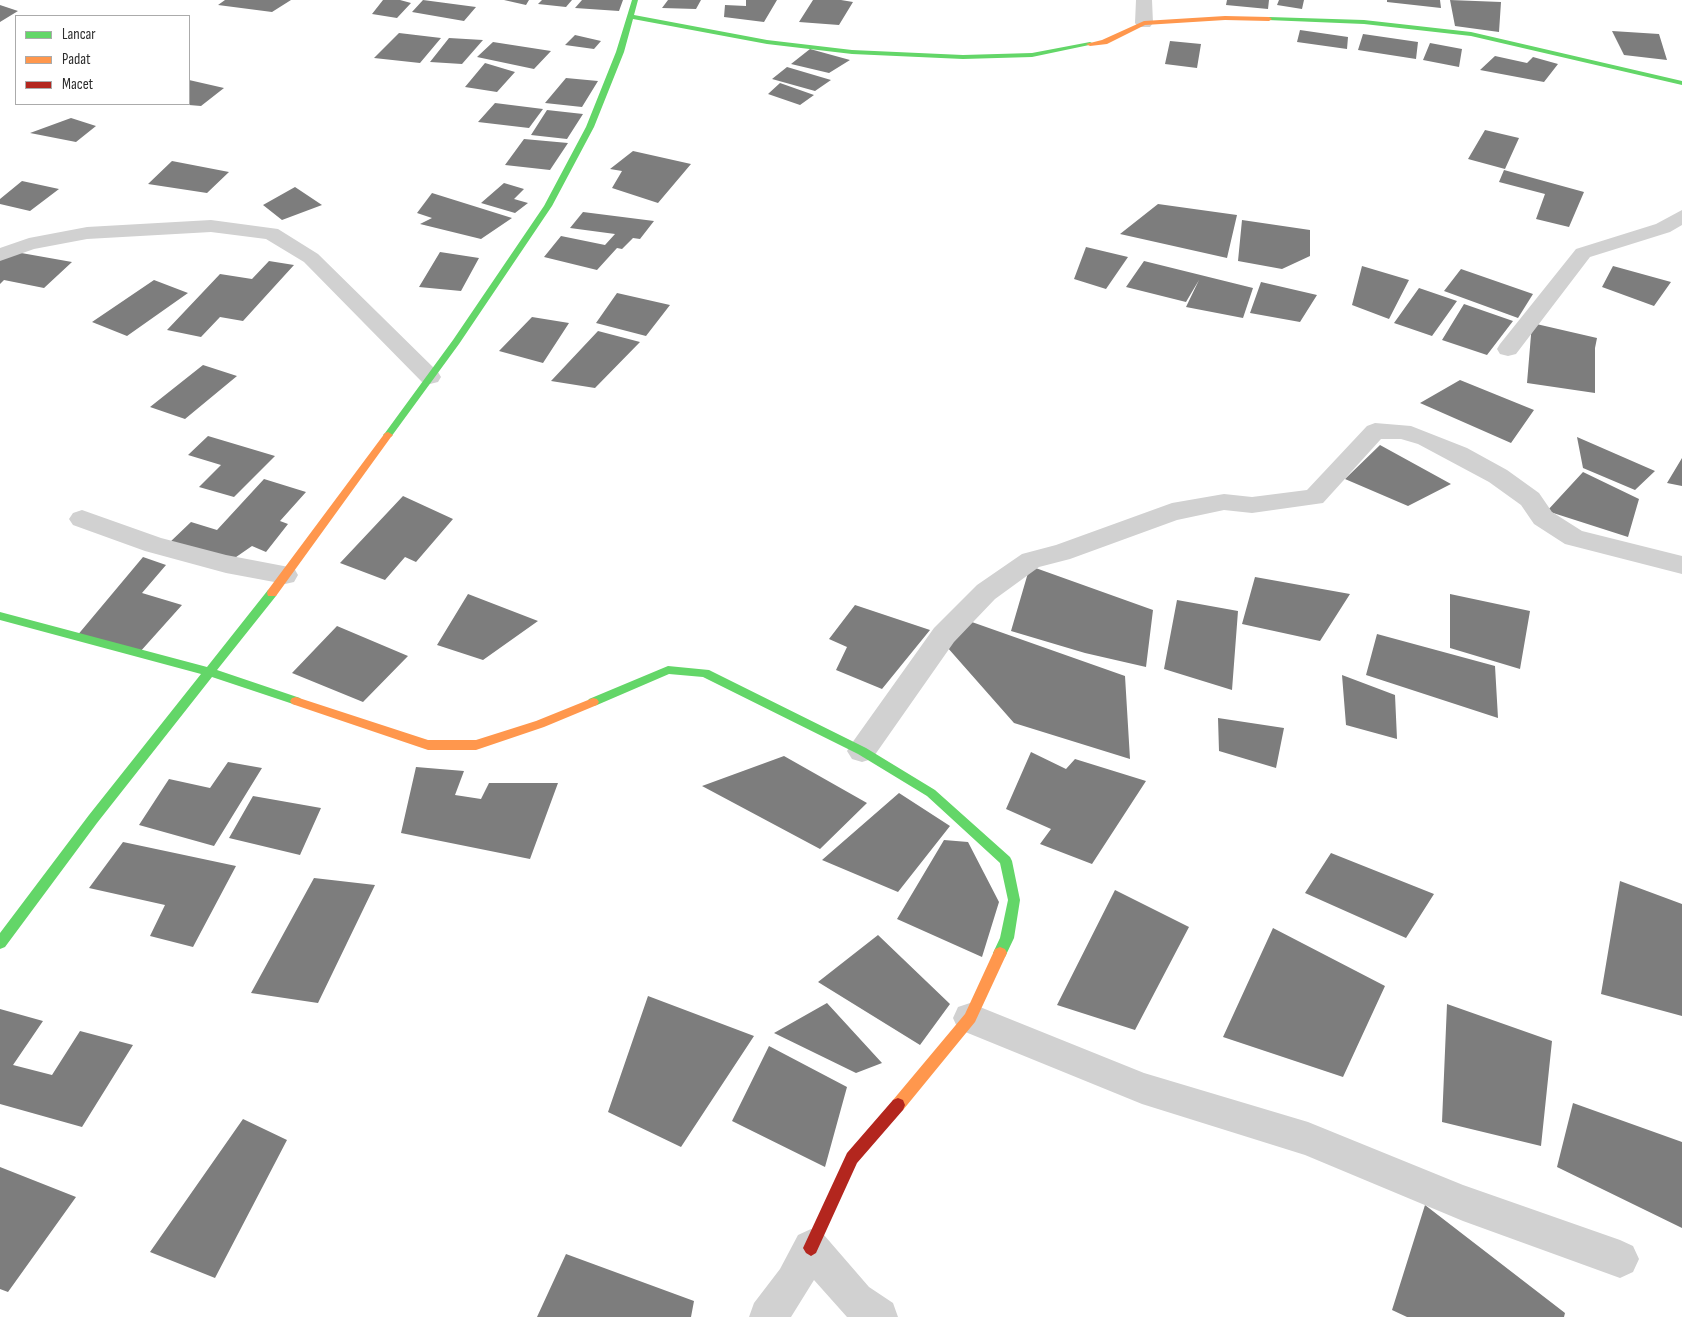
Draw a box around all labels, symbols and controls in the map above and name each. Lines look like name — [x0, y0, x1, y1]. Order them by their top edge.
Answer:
legend — [15, 15, 190, 105]
text: Lancar — [62, 25, 96, 44]
text: Padat — [62, 50, 91, 69]
text: Macet — [62, 75, 93, 94]

